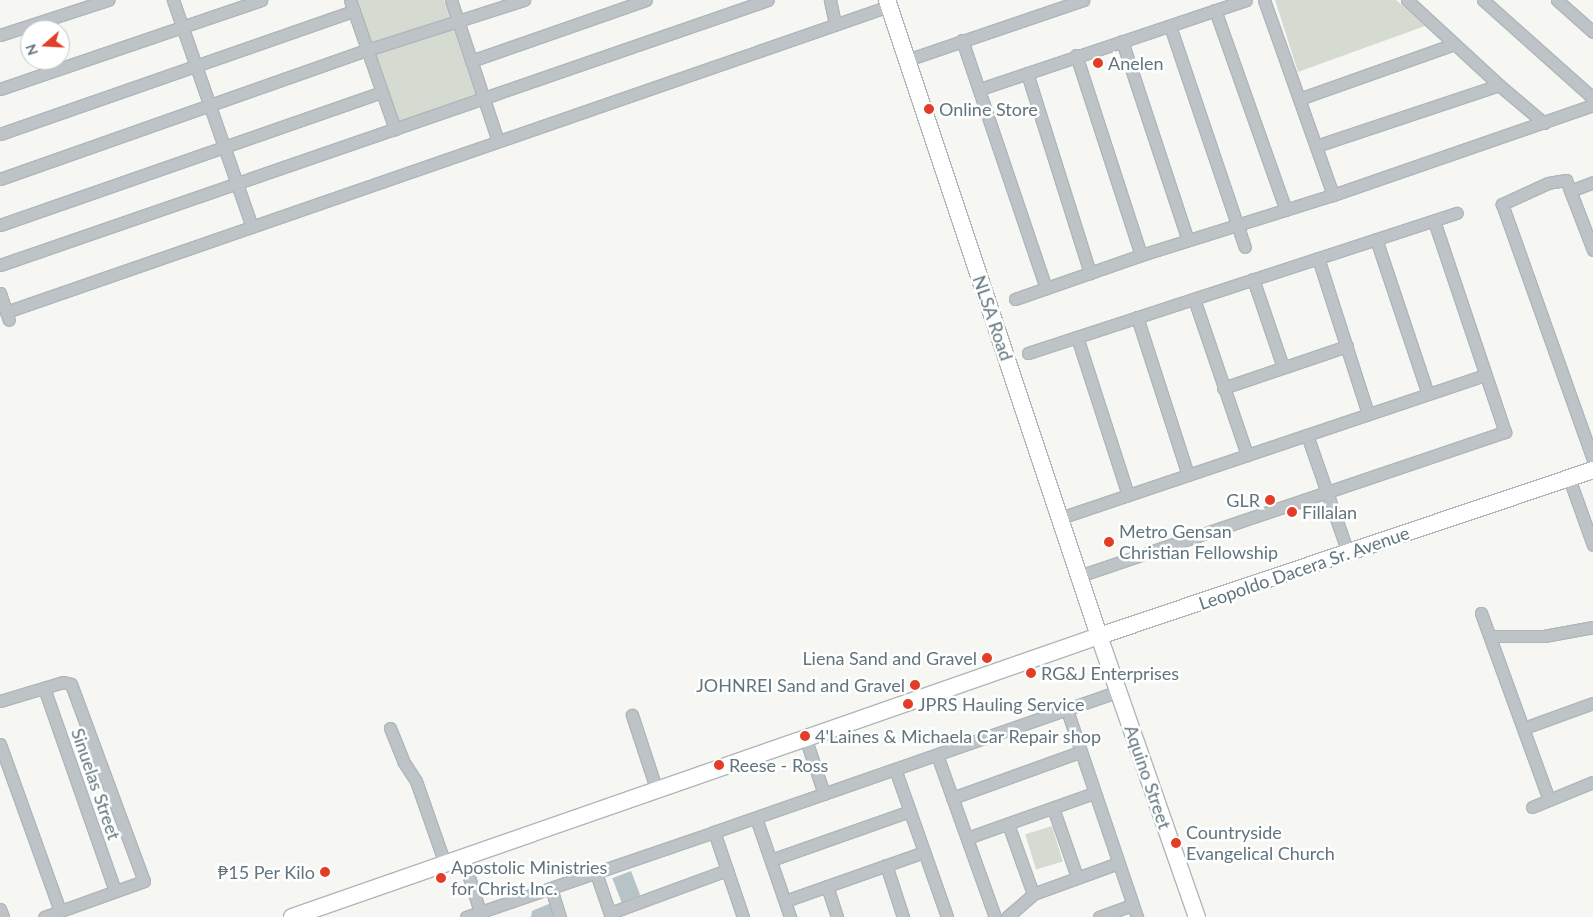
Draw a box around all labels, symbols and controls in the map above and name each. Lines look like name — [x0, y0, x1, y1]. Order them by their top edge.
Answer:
north arrow — [20, 20, 70, 70]
text: N — [21, 42, 41, 58]
place label: Anelen — [1108, 52, 1163, 74]
marker: Anelen — [1092, 57, 1104, 69]
place label: Online Store — [939, 98, 1038, 120]
marker: Online Store — [923, 103, 935, 115]
street label: NLSA Road — [968, 272, 1018, 364]
place label: GLR — [1226, 489, 1260, 511]
marker: GLR — [1264, 494, 1276, 506]
place label: Fillalan — [1302, 501, 1357, 523]
marker: Fillalan — [1286, 506, 1298, 518]
place label: Metro Gensan Christian Fellowship — [1119, 521, 1278, 564]
street label: Leopoldo Dacera Sr. Avenue — [1196, 522, 1412, 614]
marker: Metro Gensan Christian Fellowship — [1103, 536, 1115, 548]
place label: Liena Sand and Gravel — [802, 647, 977, 669]
marker: Liena Sand and Gravel — [981, 652, 993, 664]
place label: RG&J Enterprises — [1041, 662, 1179, 684]
marker: RG&J Enterprises — [1025, 667, 1037, 679]
place label: JOHNREI Sand and Gravel — [696, 674, 905, 696]
marker: JOHNREI Sand and Gravel — [909, 679, 921, 691]
place label: JPRS Hauling Service — [918, 693, 1084, 715]
marker: JPRS Hauling Service — [902, 698, 914, 710]
street label: Aquino Street — [1120, 722, 1176, 832]
street label: Sinuelas Street — [67, 725, 125, 843]
place label: 4'Laines & Michaela Car Repair shop — [815, 725, 1102, 747]
marker: 4'Laines & Michaela Car Repair shop — [799, 730, 811, 742]
place label: Reese - Ross — [729, 754, 828, 776]
marker: Reese - Ross — [713, 759, 725, 771]
place label: Countryside Evangelical Church — [1186, 822, 1335, 864]
marker: Countryside Evangelical Church — [1170, 837, 1182, 849]
place label: Apostolic Ministries for Christ Inc. — [451, 857, 607, 900]
place label: ₱15 Per Kilo — [217, 861, 315, 883]
marker: ₱15 Per Kilo — [319, 866, 331, 878]
marker: Apostolic Ministries for Christ Inc. — [435, 872, 447, 884]

